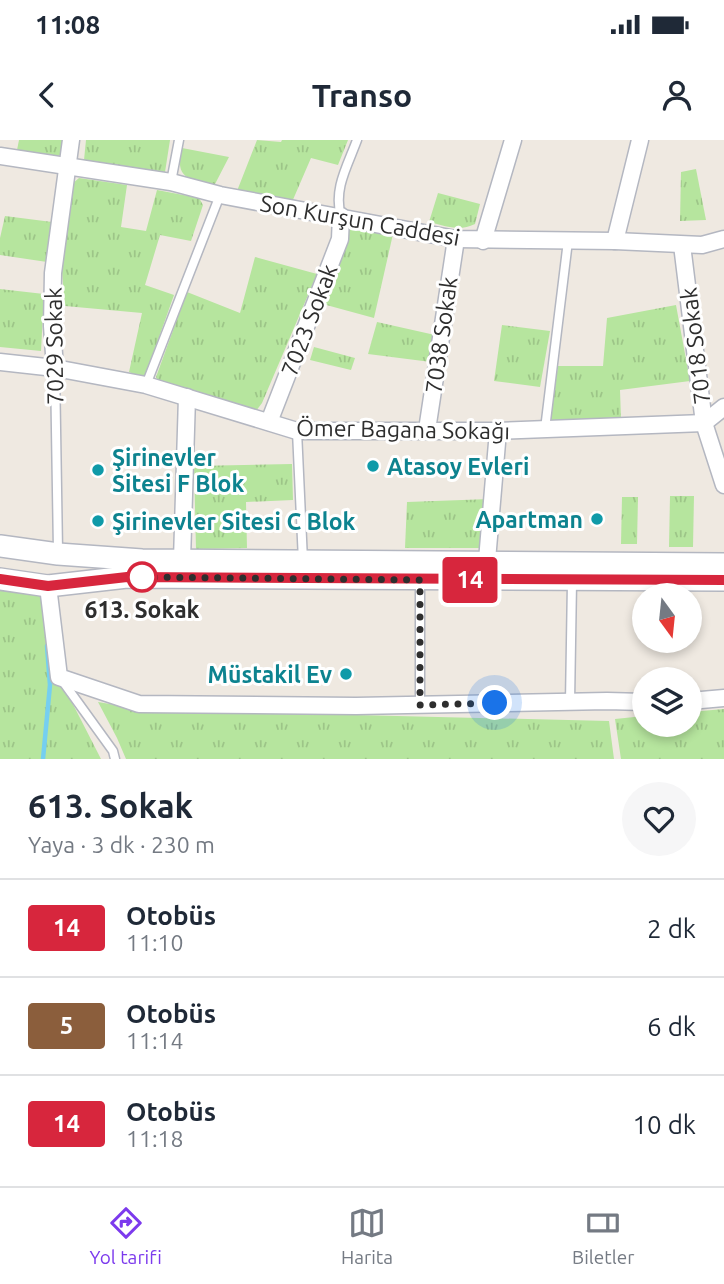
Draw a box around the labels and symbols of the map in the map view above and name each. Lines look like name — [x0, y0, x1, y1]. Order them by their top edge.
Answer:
street label: Son Kurşun Caddesi — [258, 190, 462, 250]
street label: 7023 Sokak — [276, 260, 342, 379]
street label: 7038 Sokak — [420, 275, 462, 395]
street label: 7018 Sokak — [675, 286, 715, 406]
street label: 7029 Sokak — [40, 287, 68, 405]
street label: Ömer Bagana Sokağı — [296, 415, 510, 443]
place label: Şirinevler Sitesi F Blok — [112, 445, 244, 496]
place label: Atasoy Evleri — [387, 454, 529, 479]
marker: Atasoy Evleri — [365, 458, 381, 474]
marker: Şirinevler Sitesi F Blok — [90, 462, 106, 478]
place label: Apartman — [475, 507, 583, 532]
place label: Şirinevler Sitesi C Blok — [112, 509, 356, 535]
marker: Apartman — [589, 511, 605, 527]
marker: Şirinevler Sitesi C Blok — [90, 513, 106, 529]
line badge: 14 — [438, 557, 502, 603]
marker: 613. Sokak — [127, 562, 157, 592]
north arrow — [632, 583, 702, 653]
place label: 613. Sokak — [84, 597, 200, 622]
place label: Müstakil Ev — [208, 662, 332, 687]
marker: Müstakil Ev — [338, 666, 354, 682]
your location — [477, 685, 512, 720]

